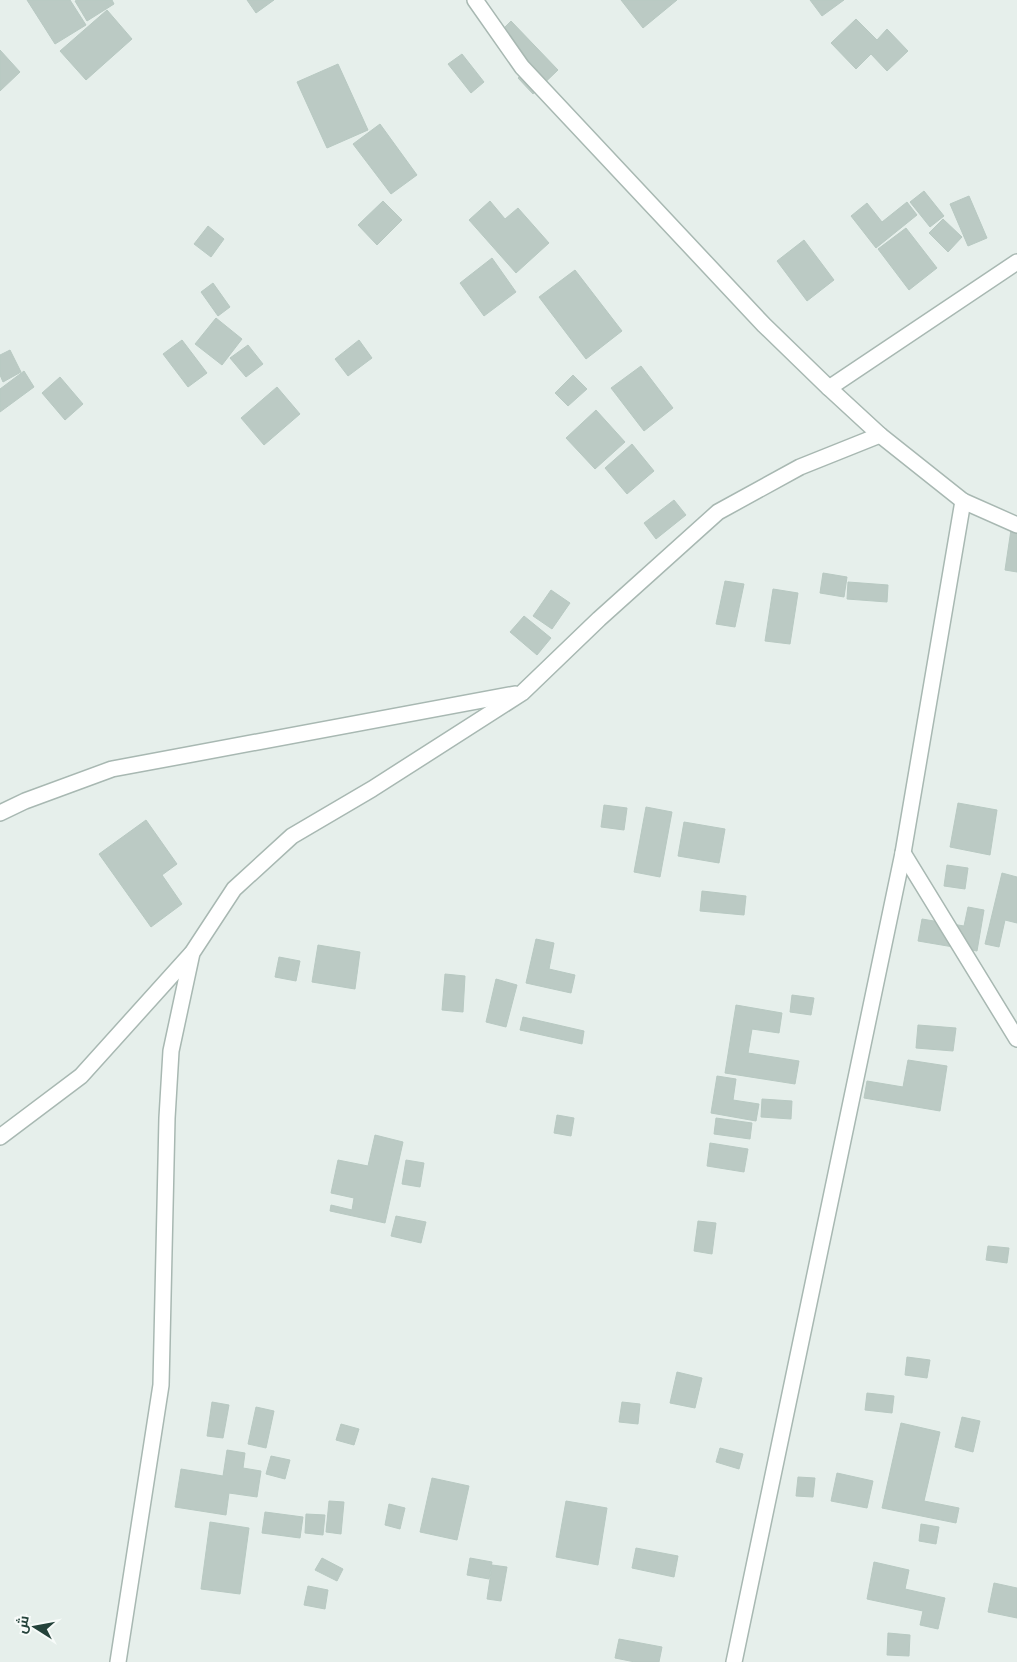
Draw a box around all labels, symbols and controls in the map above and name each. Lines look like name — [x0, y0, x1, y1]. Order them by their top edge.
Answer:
north arrow — [10, 1602, 60, 1652]
text: ش — [10, 1614, 34, 1635]

